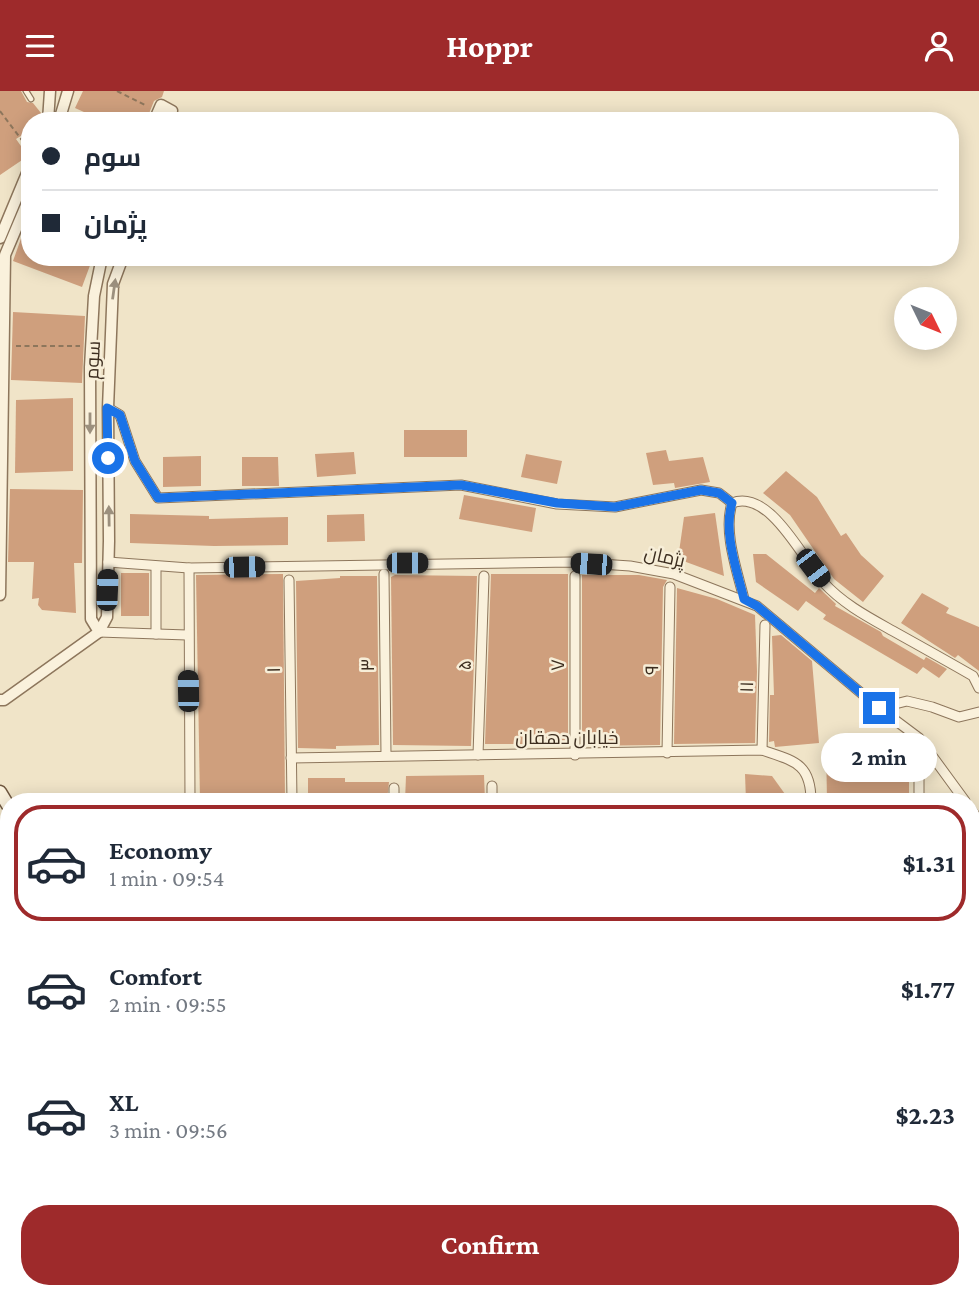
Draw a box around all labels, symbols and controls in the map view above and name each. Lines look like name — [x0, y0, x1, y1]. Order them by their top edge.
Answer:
icon: menu — [21, 27, 59, 65]
icon: person — [920, 27, 958, 65]
text: Hoppr — [446, 28, 533, 64]
text: سوم — [84, 143, 141, 172]
text: پژمان — [84, 210, 147, 239]
one-way arrow — [109, 278, 120, 300]
north arrow — [894, 287, 957, 350]
map controls — [894, 287, 957, 350]
street label: سوم — [81, 340, 107, 380]
one-way arrow — [84, 412, 96, 434]
route start — [92, 442, 124, 474]
one-way arrow — [103, 505, 115, 527]
street label: پژمان — [642, 542, 687, 573]
car — [792, 545, 835, 591]
car — [570, 552, 613, 576]
car — [387, 553, 429, 574]
car — [223, 556, 266, 578]
car — [96, 569, 119, 611]
street label: ۳ — [357, 659, 378, 671]
street label: ۵ — [454, 659, 475, 671]
street label: ۷ — [547, 659, 568, 671]
street label: ۹ — [641, 665, 662, 675]
street label: ۱ — [263, 667, 284, 673]
car — [178, 670, 199, 712]
street label: ۱۱ — [736, 681, 757, 693]
route end — [863, 692, 895, 724]
street label: خیابان دهقان — [515, 727, 619, 749]
callout: 2 min — [821, 733, 937, 781]
text: 2 min — [851, 744, 907, 770]
icon: car — [25, 832, 88, 895]
text: Economy — [109, 836, 212, 865]
text: $1.31 — [903, 849, 955, 878]
text: 1 min · 09:54 — [109, 865, 225, 891]
icon: car — [25, 958, 88, 1021]
text: Comfort — [109, 962, 202, 991]
text: $1.77 — [901, 975, 955, 1004]
text: 2 min · 09:55 — [109, 991, 227, 1017]
icon: car — [25, 1084, 88, 1147]
text: XL — [109, 1088, 138, 1117]
text: $2.23 — [896, 1101, 955, 1130]
text: 3 min · 09:56 — [109, 1117, 228, 1143]
button: Confirm — [21, 1205, 959, 1285]

